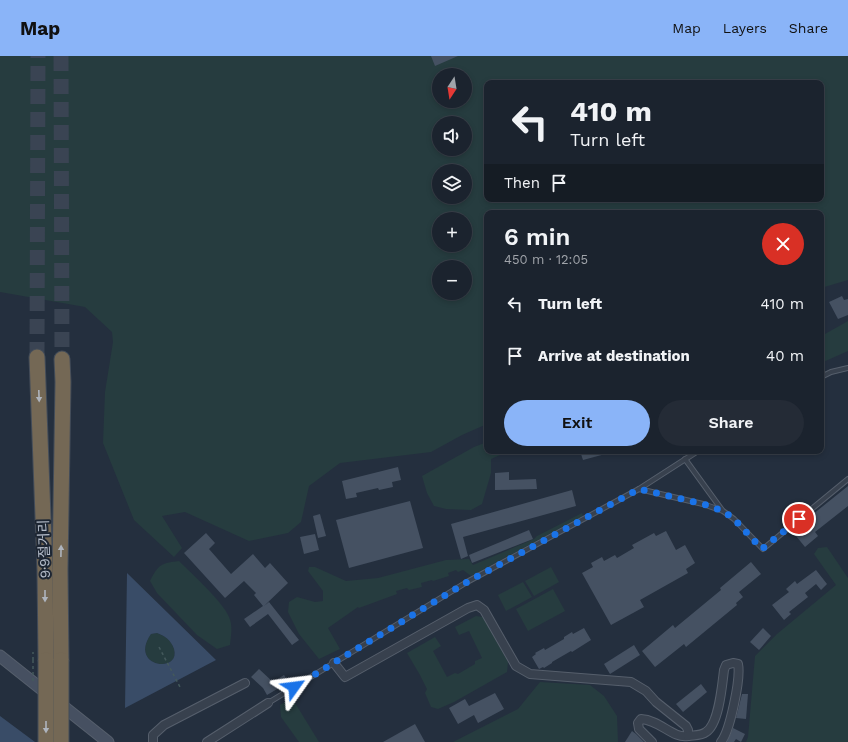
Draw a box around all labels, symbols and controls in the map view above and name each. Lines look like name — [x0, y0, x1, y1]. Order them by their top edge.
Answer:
text: Map — [20, 17, 60, 40]
text: Map — [672, 20, 701, 36]
text: Layers — [723, 20, 767, 36]
text: Share — [789, 20, 828, 36]
north arrow — [432, 68, 472, 108]
map controls — [432, 68, 472, 300]
text: 410 m — [570, 95, 652, 128]
icon: left — [504, 96, 556, 148]
button: sound — [432, 116, 472, 156]
text: Turn left — [570, 129, 645, 150]
button: layers — [432, 164, 472, 204]
icon: arrive — [548, 172, 570, 194]
text: Then — [504, 174, 540, 192]
button: + — [432, 212, 472, 252]
text: 6 min — [504, 223, 570, 251]
button: close — [762, 223, 804, 265]
text: 450 m · 12:05 — [504, 252, 588, 267]
button: − — [432, 260, 472, 300]
icon: left — [504, 293, 526, 315]
text: Turn left — [538, 295, 602, 313]
text: 410 m — [760, 295, 804, 313]
icon: arrive — [504, 345, 526, 367]
text: Arrive at destination — [538, 347, 690, 365]
text: 40 m — [766, 347, 804, 365]
one-way arrow — [36, 390, 42, 403]
button: Exit — [504, 400, 650, 446]
button: Share — [658, 400, 804, 446]
pin — [782, 502, 816, 536]
icon: arrive — [788, 508, 810, 530]
street label: 9·9절거리 — [35, 519, 53, 579]
one-way arrow — [58, 544, 64, 557]
one-way arrow — [42, 590, 48, 603]
position arrow — [273, 666, 315, 708]
one-way arrow — [43, 721, 49, 734]

